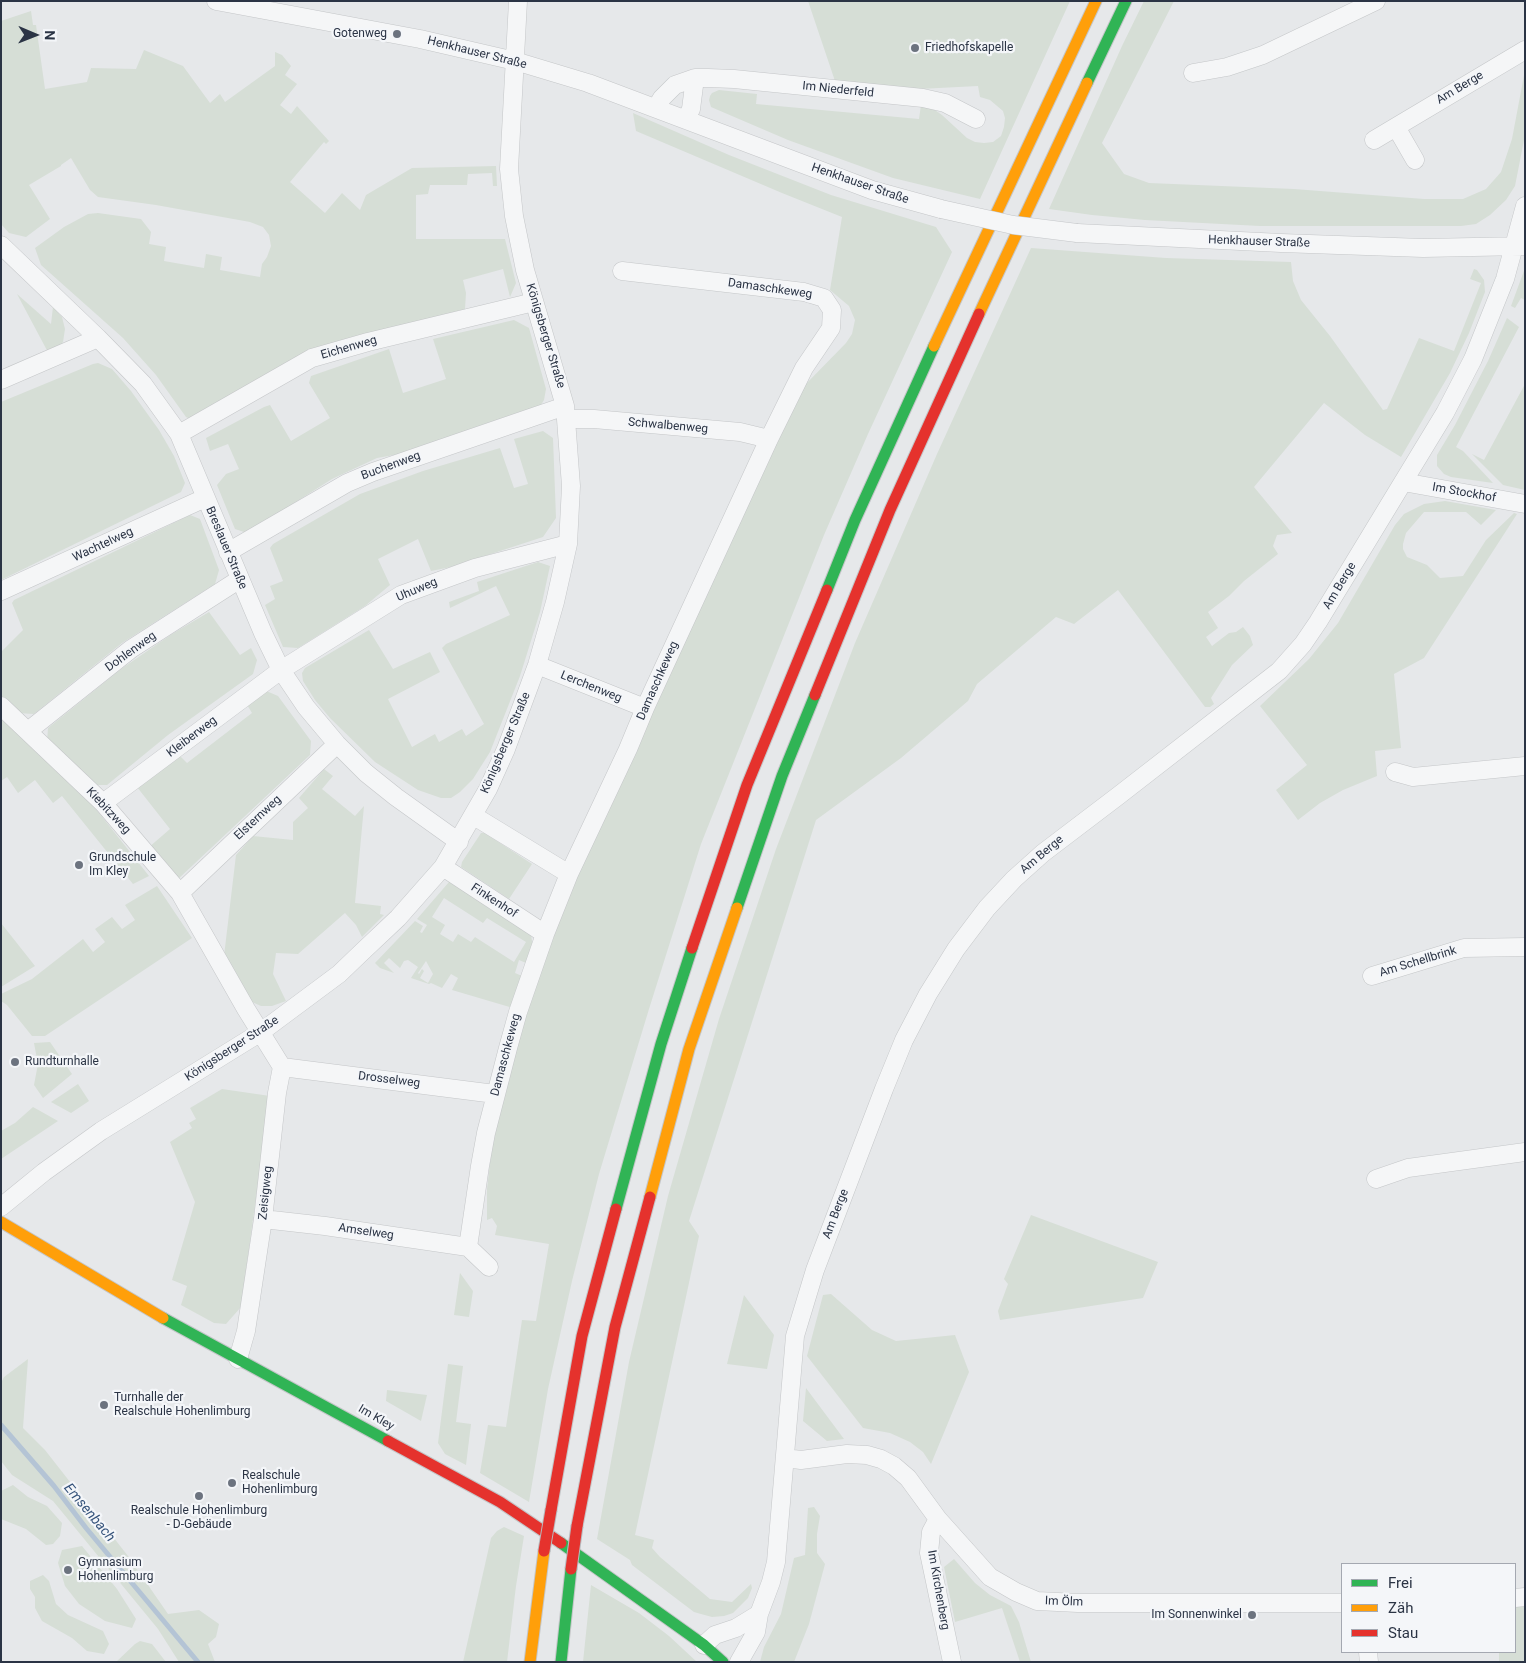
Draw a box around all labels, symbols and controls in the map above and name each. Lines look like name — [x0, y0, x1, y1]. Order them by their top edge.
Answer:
north arrow — [10, 10, 60, 60]
place label: Gotenweg — [333, 27, 387, 41]
marker: Gotenweg — [391, 28, 403, 40]
text: N — [42, 30, 58, 40]
street label: Henkhauser Straße — [426, 34, 528, 72]
place label: Friedhofskapelle — [925, 41, 1013, 55]
marker: Friedhofskapelle — [909, 42, 921, 54]
street label: Am Berge — [1434, 68, 1486, 108]
street label: Im Niederfeld — [801, 79, 875, 101]
street label: Henkhauser Straße — [809, 161, 911, 207]
street label: Henkhauser Straße — [1208, 233, 1310, 251]
street label: Damaschkeweg — [727, 276, 813, 302]
street label: Königsberger Straße — [522, 282, 568, 390]
street label: Eichenweg — [319, 333, 379, 363]
street label: Schwalbenweg — [627, 415, 709, 437]
street label: Buchenweg — [359, 449, 423, 483]
street label: Im Stockhof — [1431, 480, 1497, 506]
street label: Breslauer Straße — [202, 505, 250, 591]
street label: Wachtelweg — [70, 525, 136, 565]
street label: Am Berge — [1320, 560, 1360, 612]
street label: Uhuweg — [394, 575, 440, 605]
street label: Dohlenweg — [103, 629, 159, 675]
street label: Damaschkeweg — [634, 639, 682, 723]
street label: Lerchenweg — [558, 668, 624, 706]
street label: Königsberger Straße — [478, 690, 534, 796]
street label: Kleiberweg — [164, 713, 220, 761]
street label: Kiebitzweg — [83, 785, 133, 837]
street label: Elsternweg — [232, 793, 284, 843]
street label: Am Berge — [1017, 833, 1067, 877]
place label: Grundschule Im Kley — [89, 851, 156, 879]
marker: Grundschule Im Kley — [73, 859, 85, 871]
street label: Finkenhof — [468, 881, 520, 921]
street label: Am Schellbrink — [1378, 943, 1458, 981]
street label: Damaschkeweg — [488, 1012, 524, 1098]
street label: Königsberger Straße — [182, 1013, 282, 1085]
place label: Rundturnhalle — [25, 1055, 99, 1069]
marker: Rundturnhalle — [9, 1056, 21, 1068]
street label: Drosselweg — [357, 1069, 421, 1091]
street label: Zeisigweg — [256, 1165, 276, 1221]
street label: Am Berge — [820, 1187, 852, 1241]
street label: Amselweg — [337, 1221, 395, 1243]
place label: Turnhalle der Realschule Hohenlimburg — [114, 1391, 251, 1419]
marker: Turnhalle der Realschule Hohenlimburg — [98, 1399, 110, 1411]
street label: Im Kley — [355, 1402, 397, 1434]
place label: Realschule Hohenlimburg — [242, 1469, 317, 1497]
marker: Realschule Hohenlimburg — [226, 1477, 238, 1489]
water label: Emsenbach — [60, 1480, 118, 1546]
marker: Realschule Hohenlimburg - D-Gebäude — [193, 1490, 205, 1502]
place label: Realschule Hohenlimburg - D-Gebäude — [131, 1504, 267, 1532]
street label: Im Kirchenberg — [924, 1549, 952, 1631]
place label: Gymnasium Hohenlimburg — [78, 1556, 153, 1584]
legend — [1341, 1563, 1516, 1653]
marker: Gymnasium Hohenlimburg — [62, 1564, 74, 1576]
text: Frei — [1388, 1574, 1413, 1592]
street label: Im Ölm — [1045, 1594, 1083, 1610]
text: Zäh — [1388, 1599, 1413, 1617]
place label: Im Sonnenwinkel — [1151, 1608, 1242, 1622]
marker: Im Sonnenwinkel — [1246, 1609, 1258, 1621]
text: Stau — [1388, 1624, 1418, 1642]

